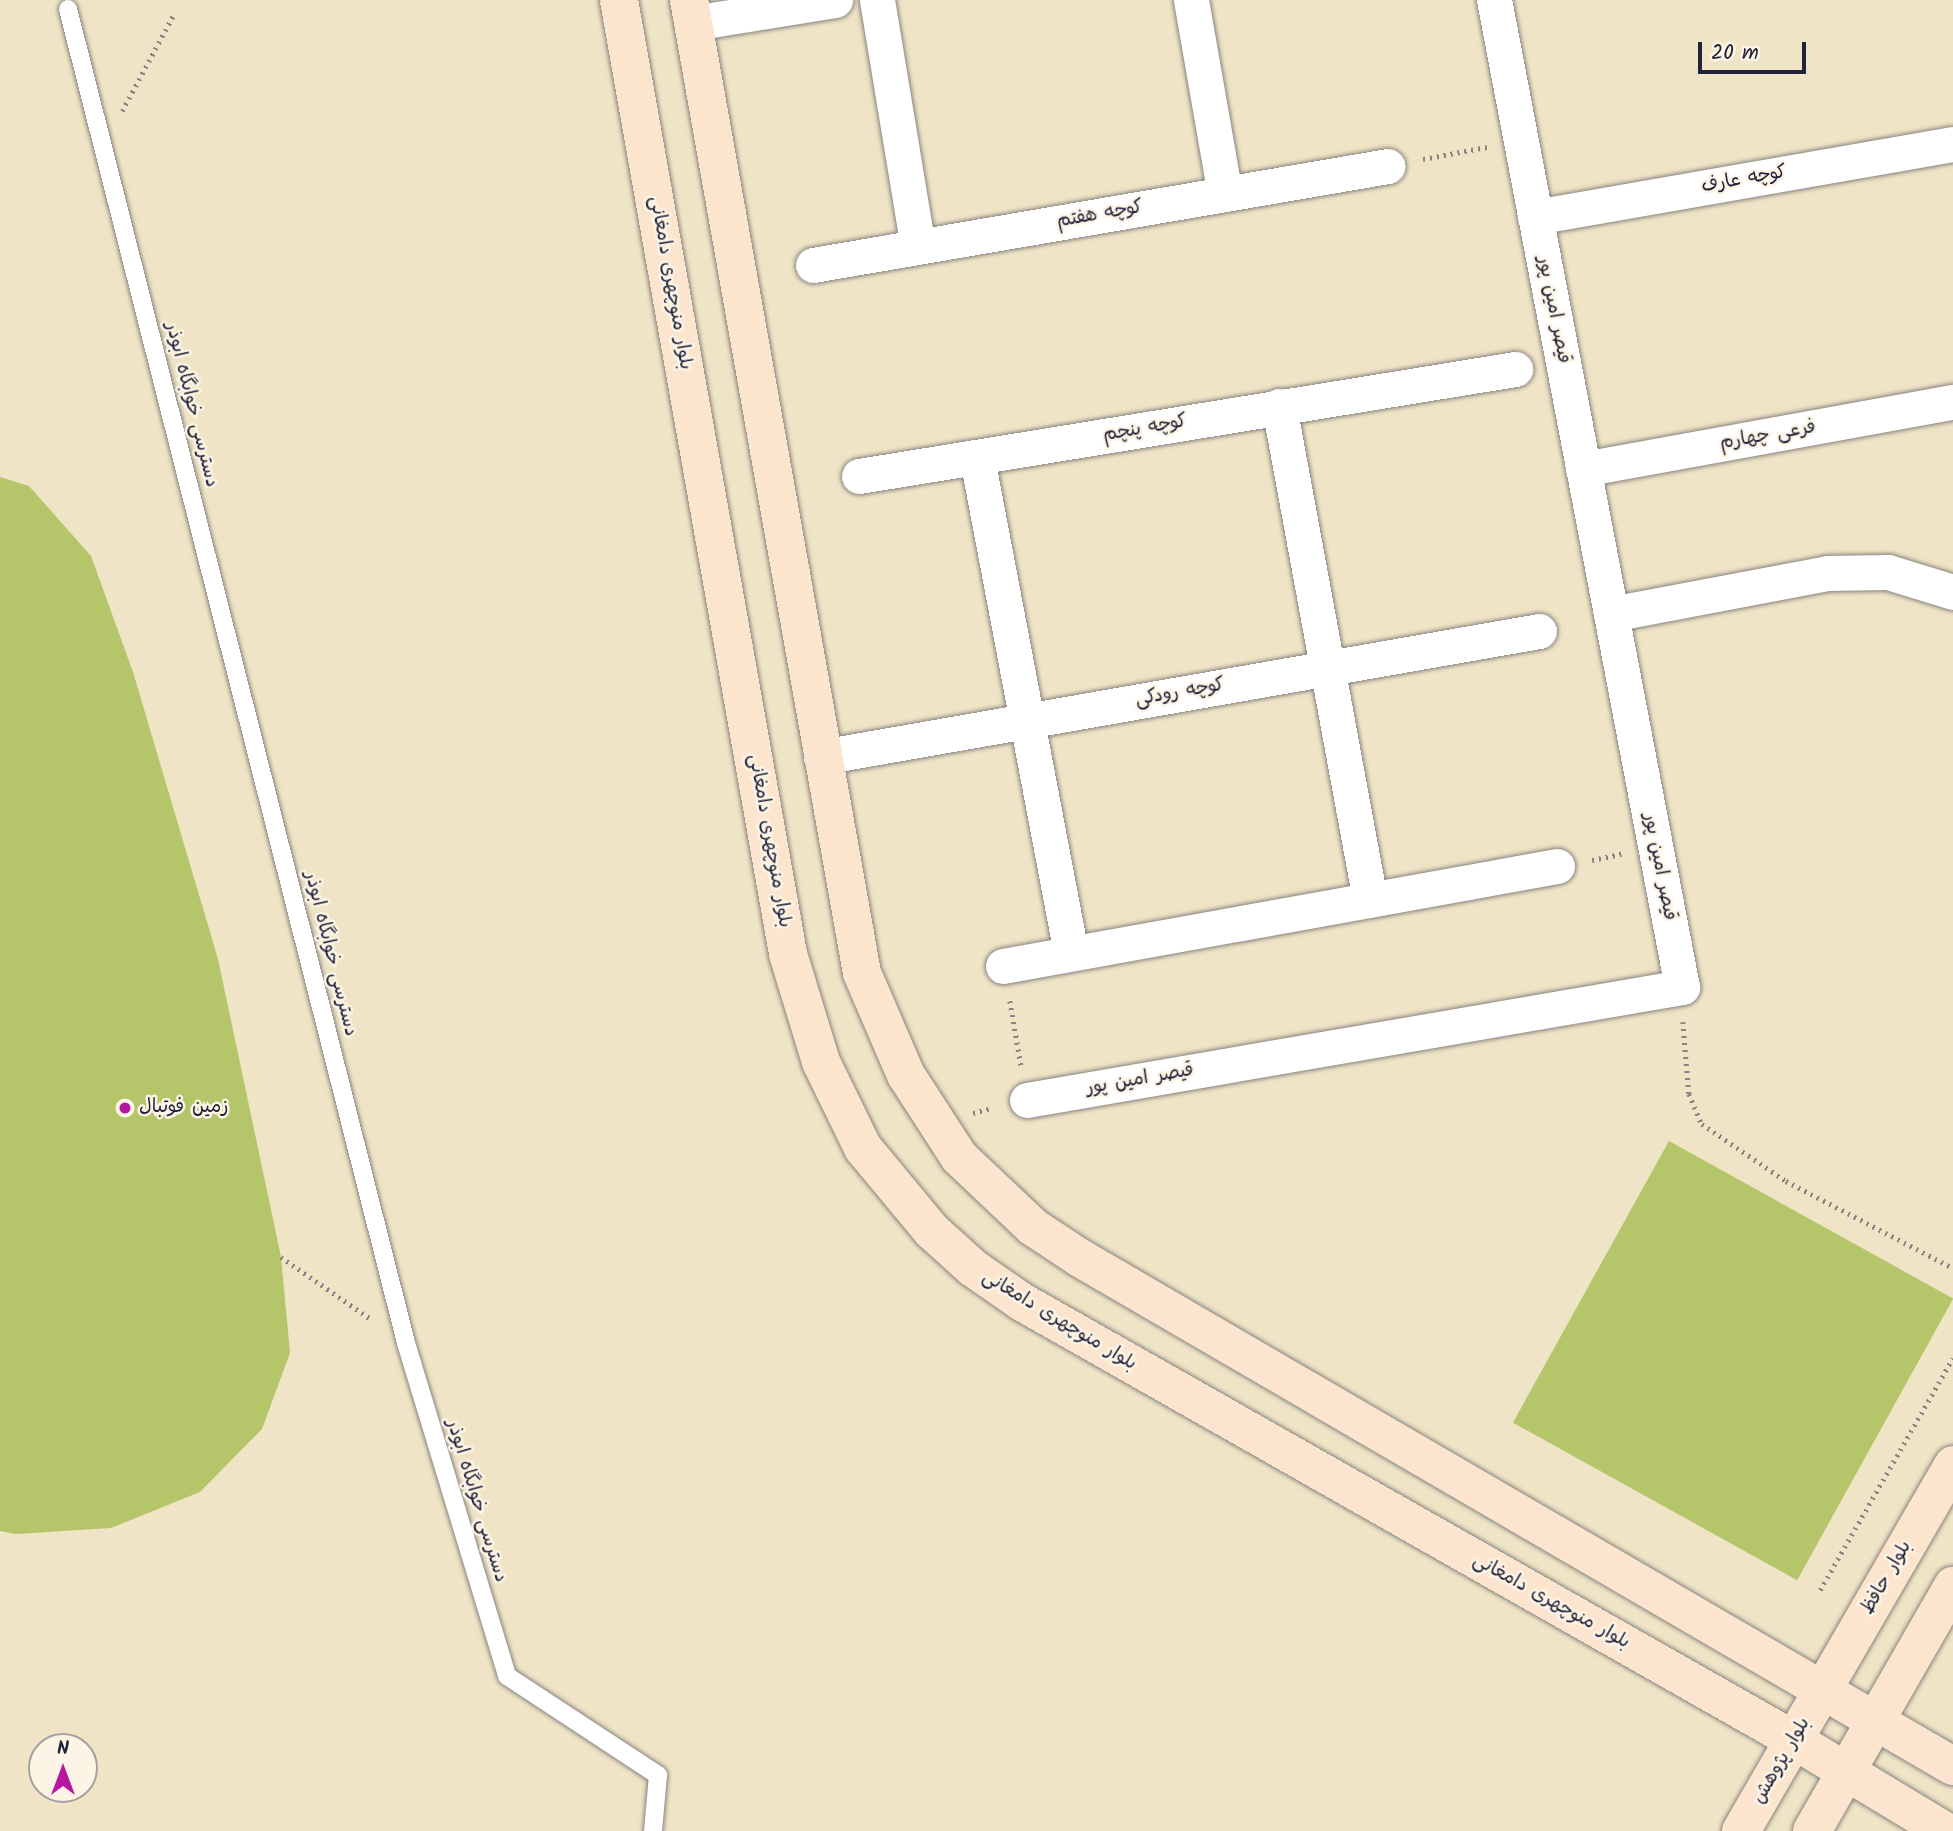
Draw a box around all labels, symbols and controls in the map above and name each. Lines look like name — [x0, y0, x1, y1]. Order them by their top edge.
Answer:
scale bar — [1701, 28, 1810, 72]
text: 20 m — [1711, 37, 1759, 70]
street label: کوچه عارف — [1700, 161, 1788, 199]
street label: بلوار منوچهری دامغانی — [644, 195, 696, 371]
street label: کوچه هفتم — [1055, 196, 1145, 234]
street label: قیصر امین پور — [1531, 254, 1575, 366]
street label: دسترسی خوابگاه ابوذر — [159, 320, 223, 490]
street label: کوچه پنچم — [1101, 410, 1189, 448]
street label: فرعی چهارم — [1718, 416, 1818, 456]
street label: کوچه رودکی — [1134, 674, 1226, 712]
street label: بلوار منوچهری دامغانی — [743, 753, 795, 929]
street label: قیصر امین پور — [1637, 811, 1681, 923]
street label: دسترسی خوابگاه ابوذر — [298, 869, 362, 1039]
street label: قیصر امین پور — [1084, 1059, 1196, 1101]
place label: زمین فوتبال — [139, 1097, 228, 1119]
marker: زمین فوتبال — [117, 1100, 133, 1116]
street label: بلوار منوچهری دامغانی — [978, 1266, 1140, 1376]
street label: دسترسی خوابگاه ابوذر — [440, 1417, 512, 1585]
street label: بلوار حافظ — [1857, 1537, 1917, 1619]
street label: بلوار منوچهری دامغانی — [1469, 1549, 1633, 1655]
street label: بلوار پژوهش — [1748, 1714, 1816, 1808]
north arrow — [28, 1733, 98, 1803]
text: N — [57, 1734, 69, 1764]

